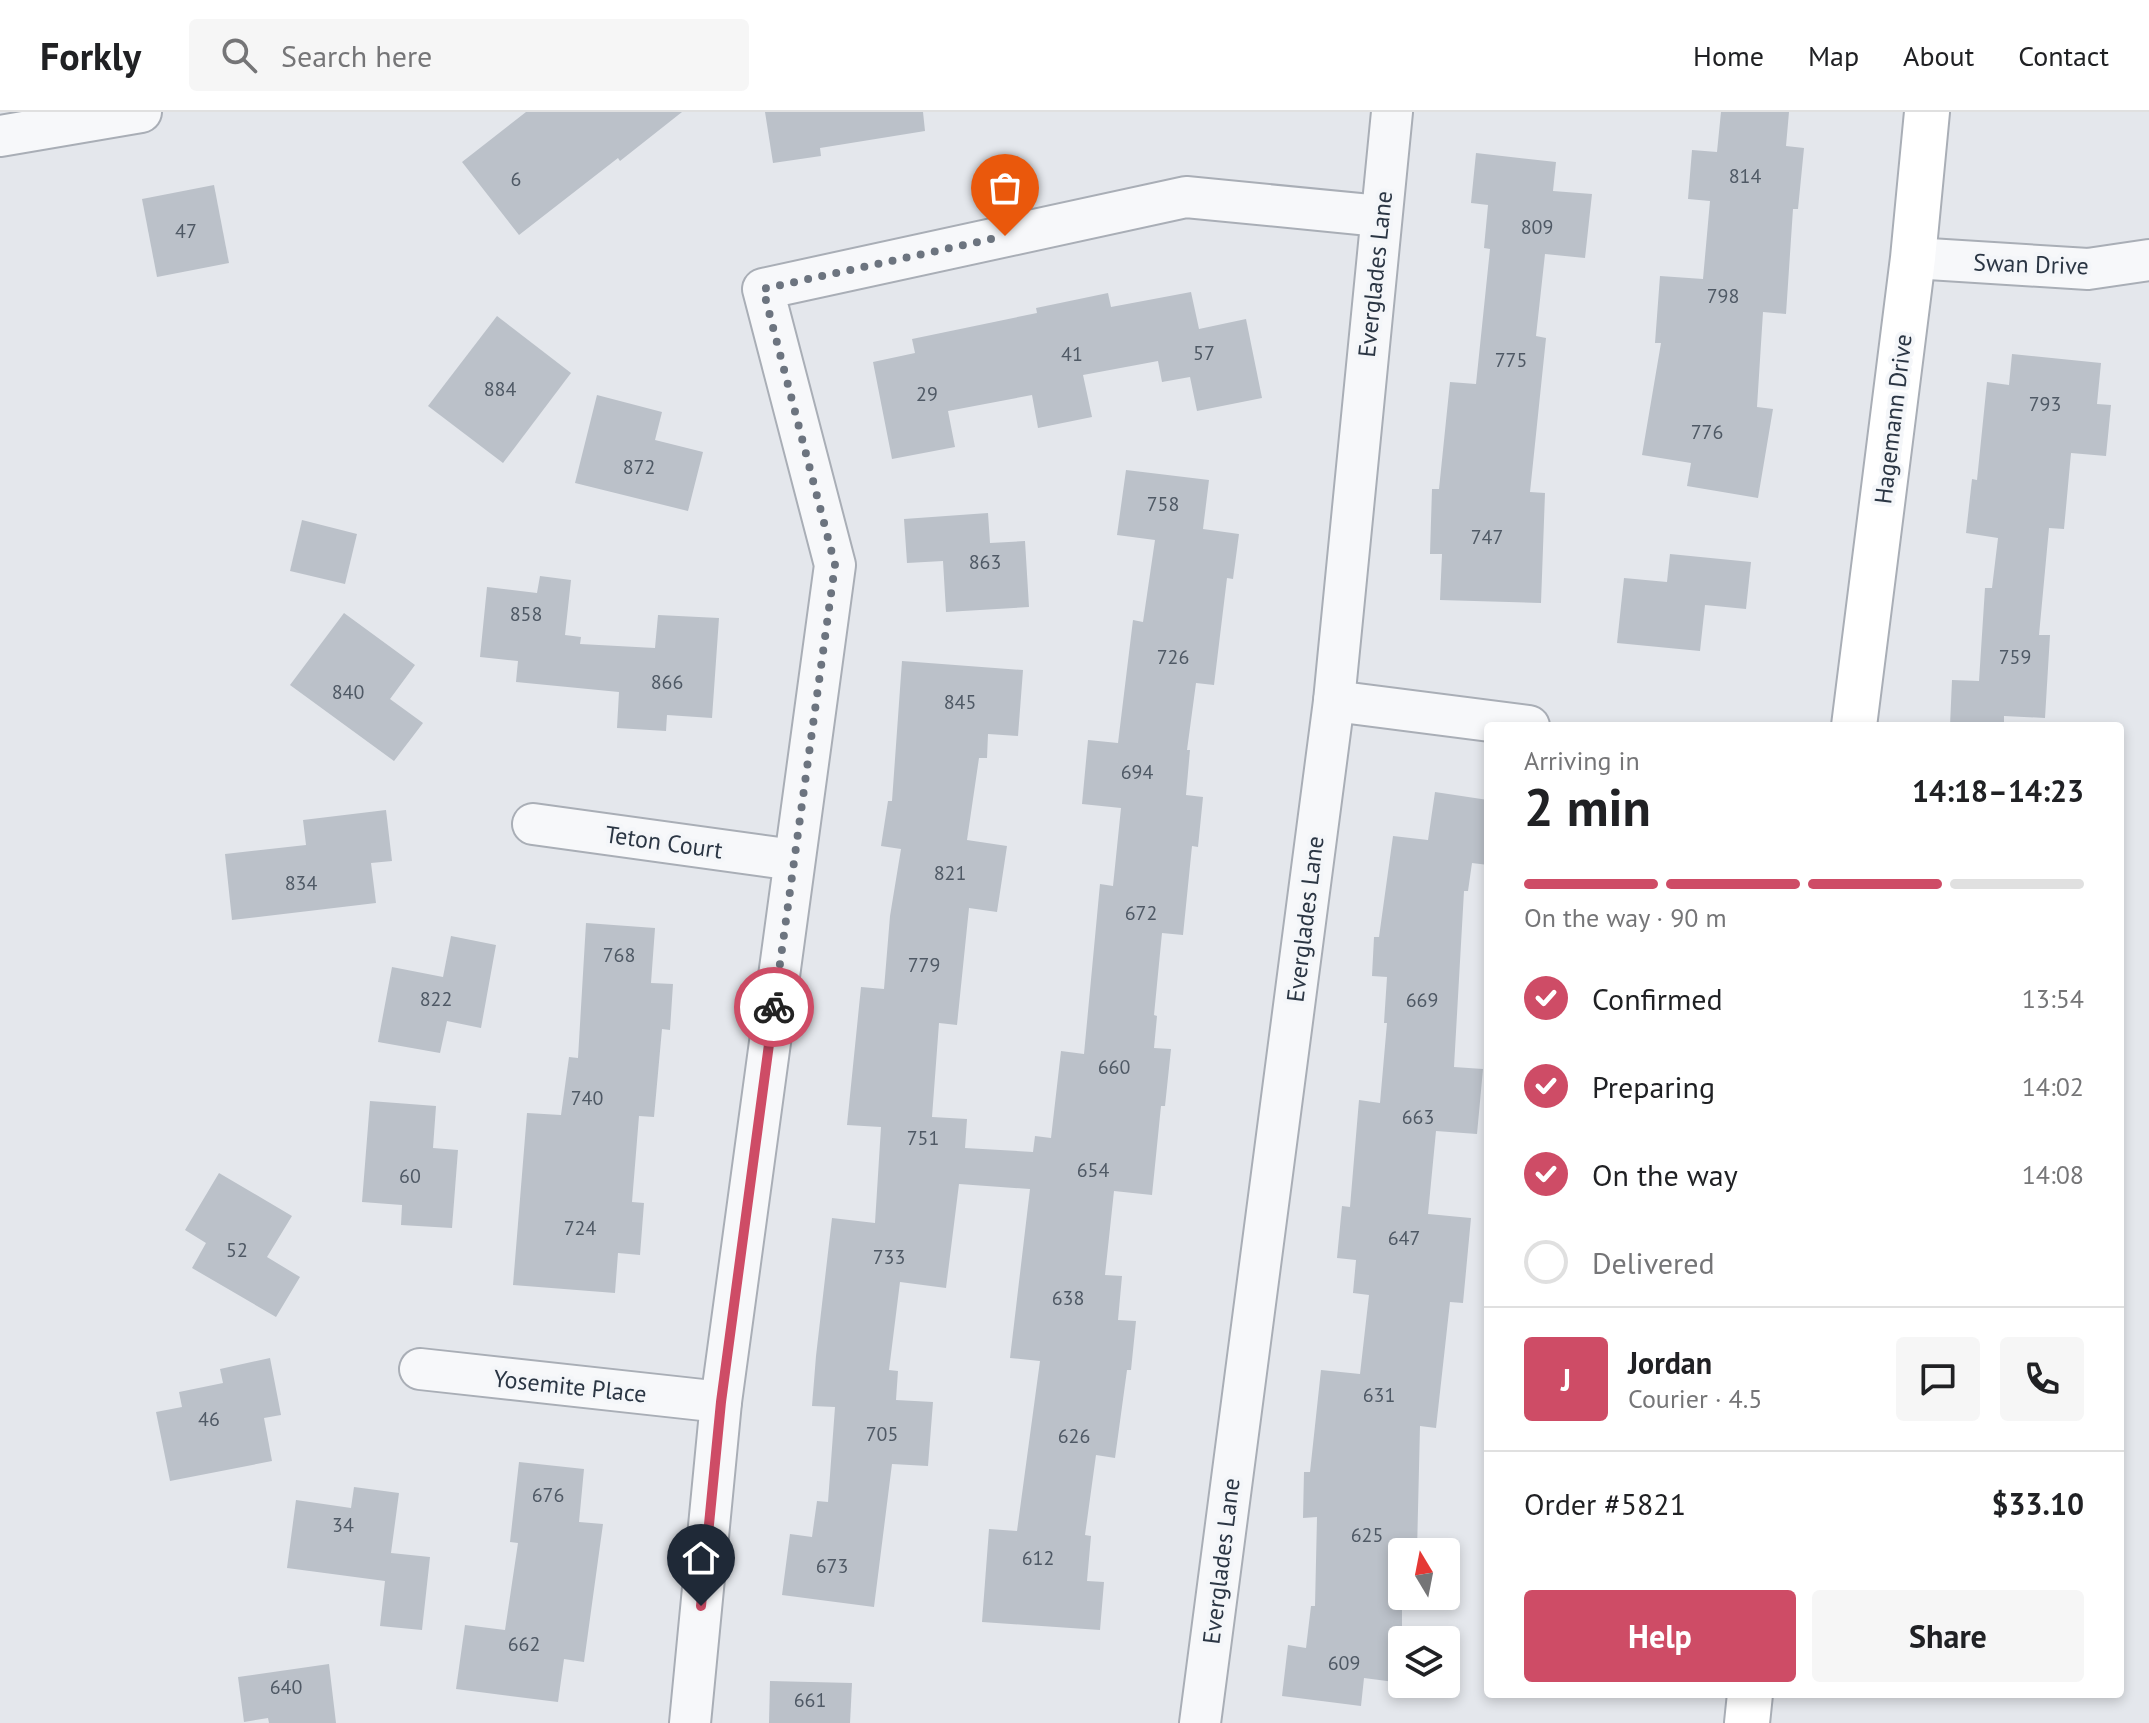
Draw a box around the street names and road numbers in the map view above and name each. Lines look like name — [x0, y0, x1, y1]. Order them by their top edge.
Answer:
street label: Everglades Lane — [1351, 189, 1399, 359]
street label: Swan Drive — [1973, 246, 2089, 282]
street label: Hagemann Drive — [1867, 332, 1919, 506]
street label: Teton Court — [603, 818, 725, 866]
street label: Everglades Lane — [1279, 834, 1331, 1004]
street label: Yosemite Place — [492, 1363, 648, 1409]
street label: Everglades Lane — [1195, 1476, 1247, 1646]

